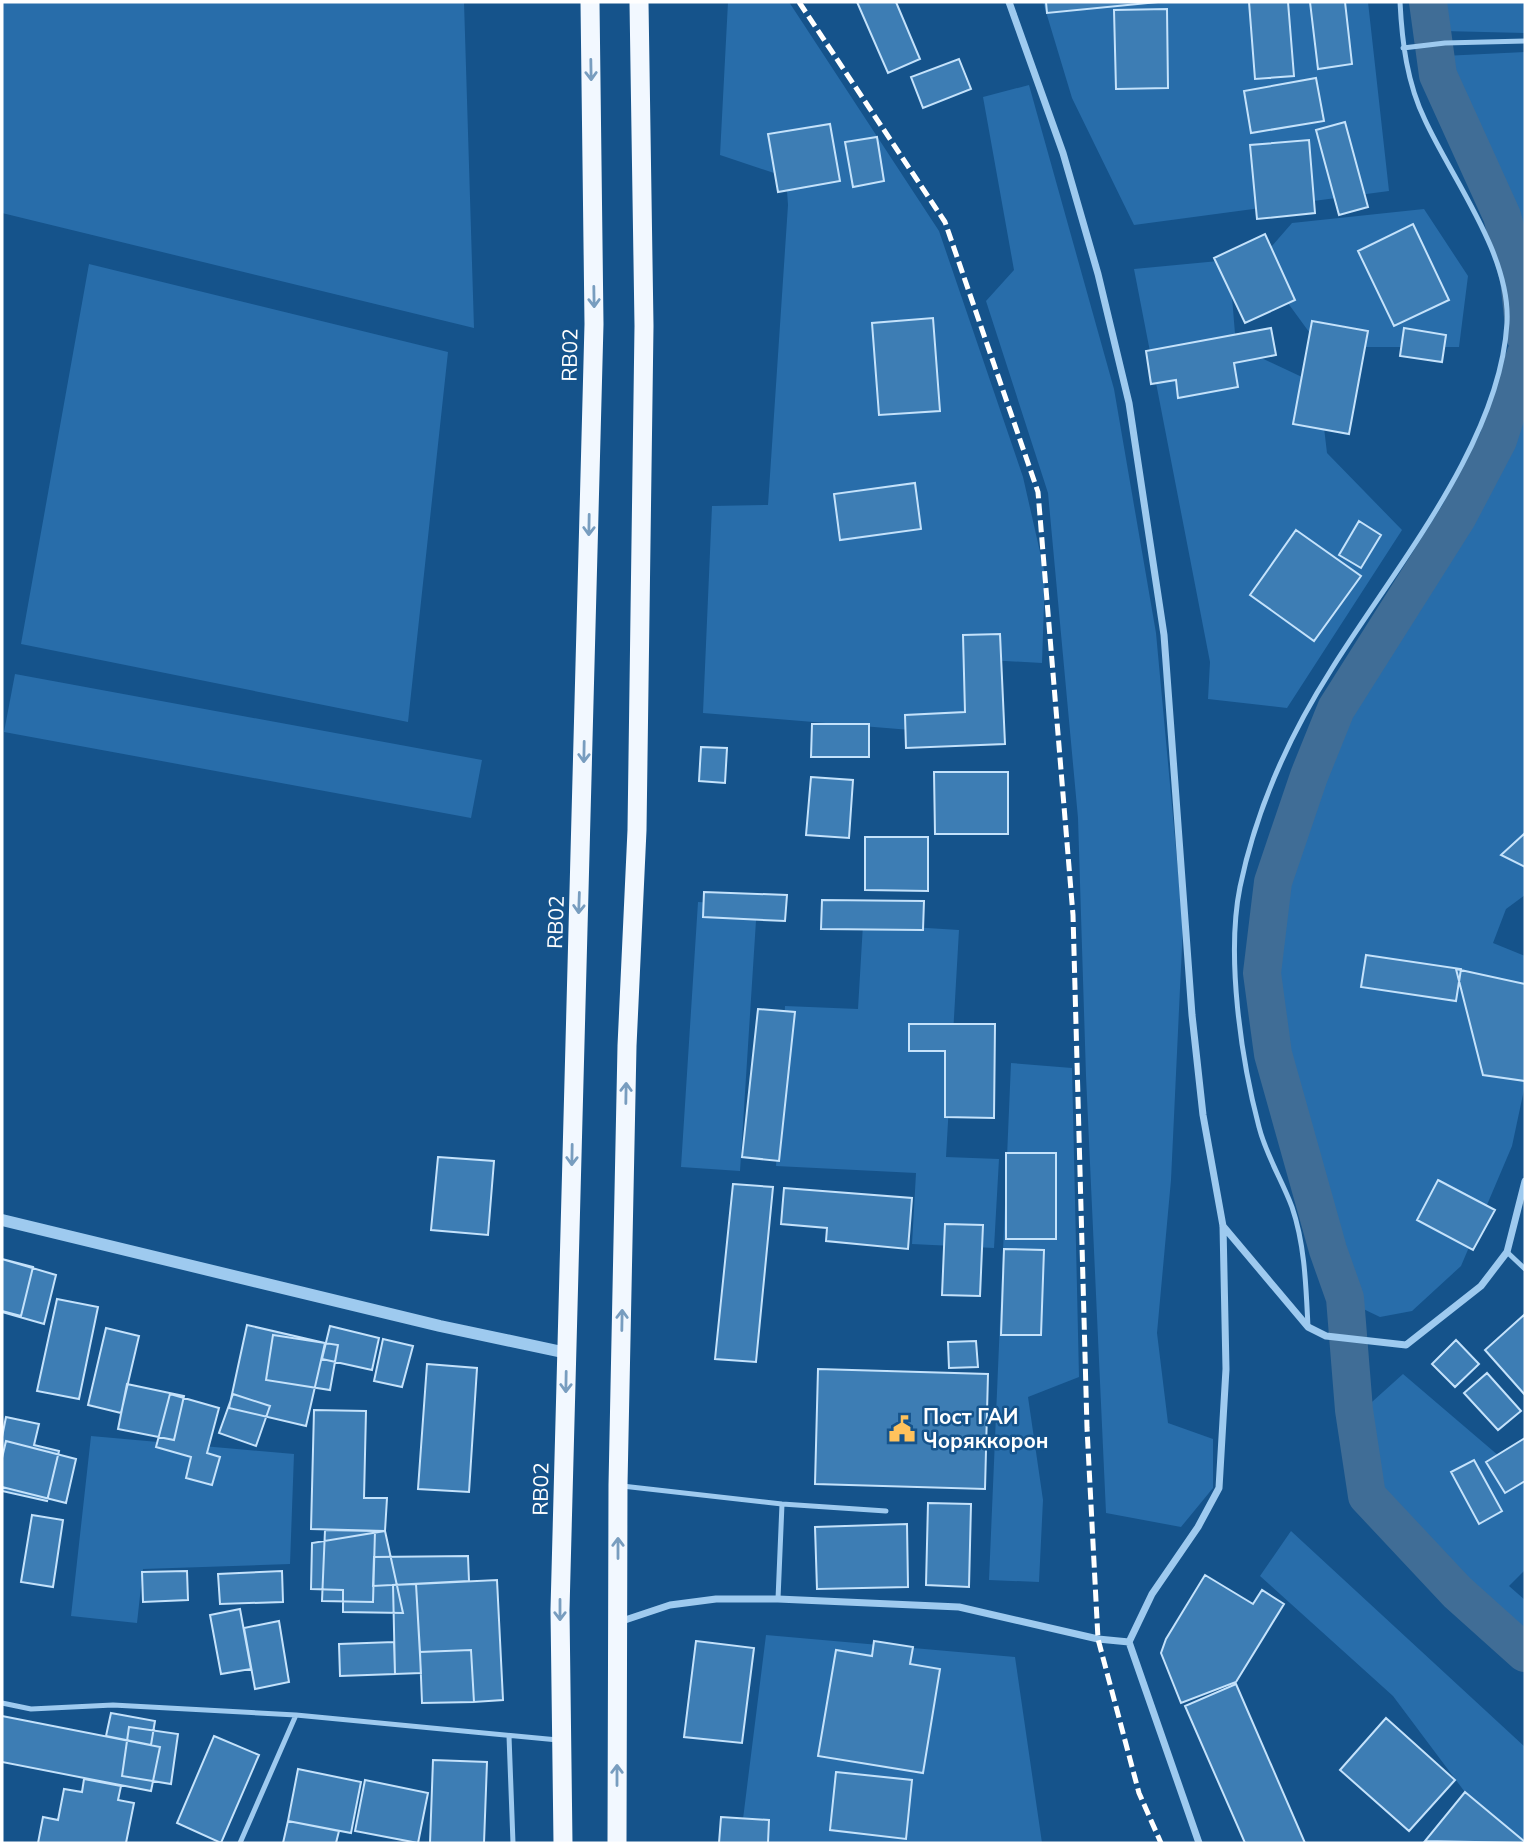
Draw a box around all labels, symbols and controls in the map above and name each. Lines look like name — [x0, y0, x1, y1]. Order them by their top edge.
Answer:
one-way arrow — [584, 58, 597, 81]
one-way arrow — [587, 286, 601, 309]
street label: RB02 — [556, 328, 584, 382]
one-way arrow — [582, 513, 596, 536]
one-way arrow — [577, 741, 590, 764]
one-way arrow — [573, 891, 586, 914]
street label: RB02 — [541, 895, 571, 949]
one-way arrow — [619, 1081, 633, 1104]
one-way arrow — [565, 1143, 578, 1166]
one-way arrow — [615, 1309, 628, 1332]
one-way arrow — [559, 1370, 573, 1393]
place label: Пост ГАИ Чоряккорон — [923, 1403, 1049, 1455]
public building icon: Пост ГАИ Чоряккорон — [887, 1414, 917, 1444]
street label: RB02 — [527, 1462, 555, 1516]
one-way arrow — [611, 1536, 625, 1559]
one-way arrow — [553, 1598, 567, 1621]
one-way arrow — [610, 1764, 624, 1787]

